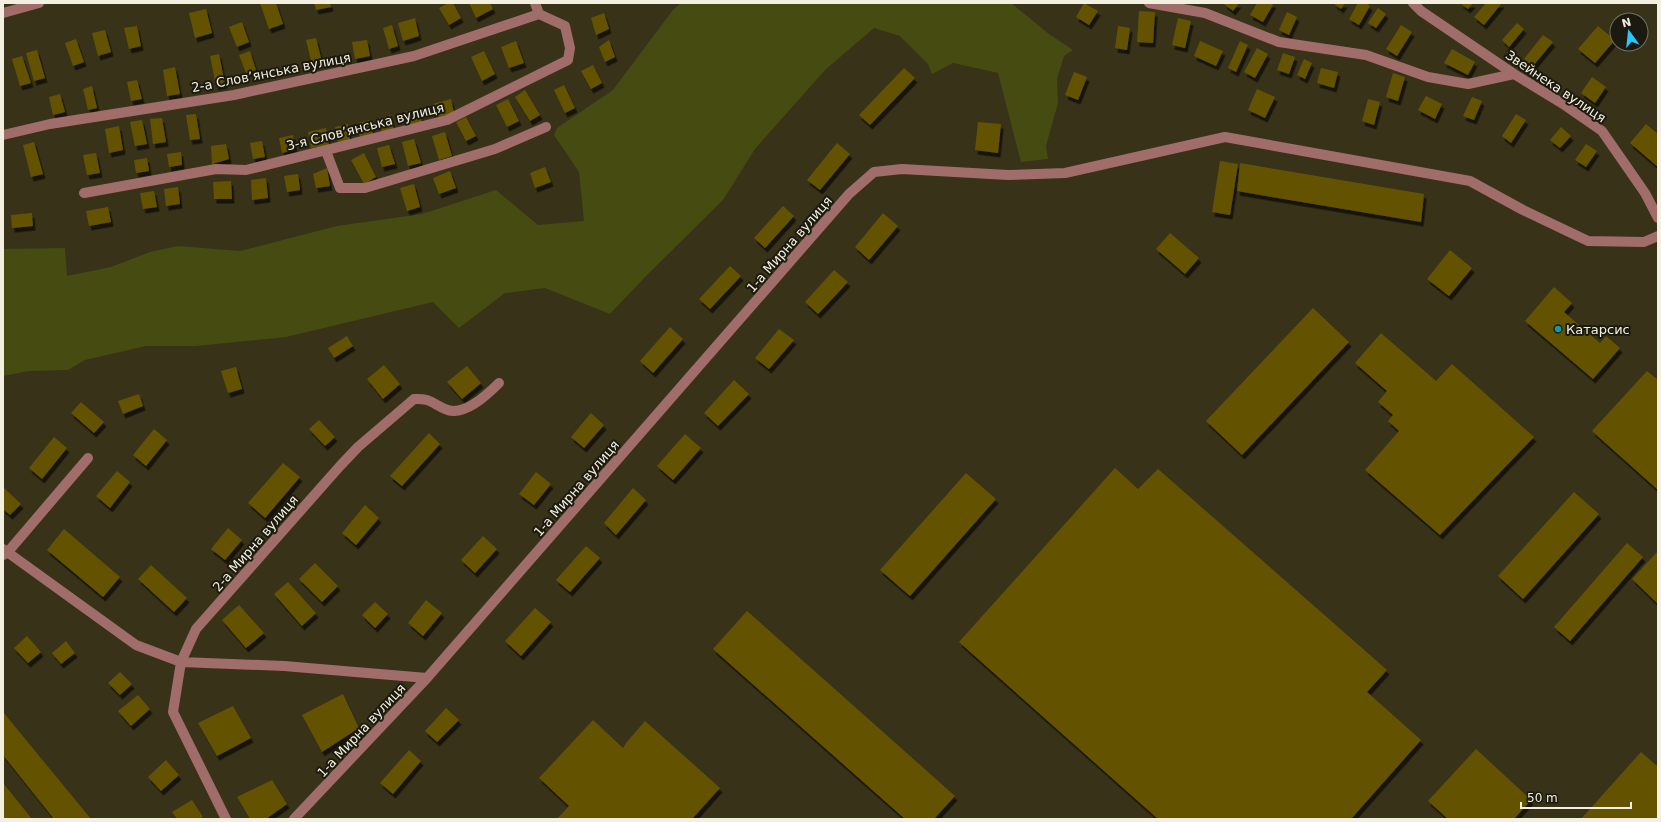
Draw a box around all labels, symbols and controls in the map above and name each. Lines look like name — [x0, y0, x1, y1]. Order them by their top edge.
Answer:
north arrow — [1609, 12, 1649, 52]
text: N — [1620, 15, 1633, 30]
street label: Звейнека вулиця — [1503, 47, 1609, 126]
street label: 2-а Слов’янська вулиця — [190, 50, 352, 95]
street label: 3-я Слов’янська вулиця — [285, 100, 445, 153]
street label: 1-а Мирна вулиця — [744, 193, 835, 295]
place label: Катарсис — [1566, 322, 1630, 337]
marker: Катарсис — [1553, 324, 1563, 334]
street label: 1-а Мирна вулиця — [531, 437, 622, 539]
street label: 2-а Мирна вулиця — [210, 492, 301, 594]
street label: 1-а Мирна вулиця — [314, 680, 409, 780]
scale bar — [1521, 784, 1631, 810]
text: 50 m — [1527, 791, 1558, 805]

